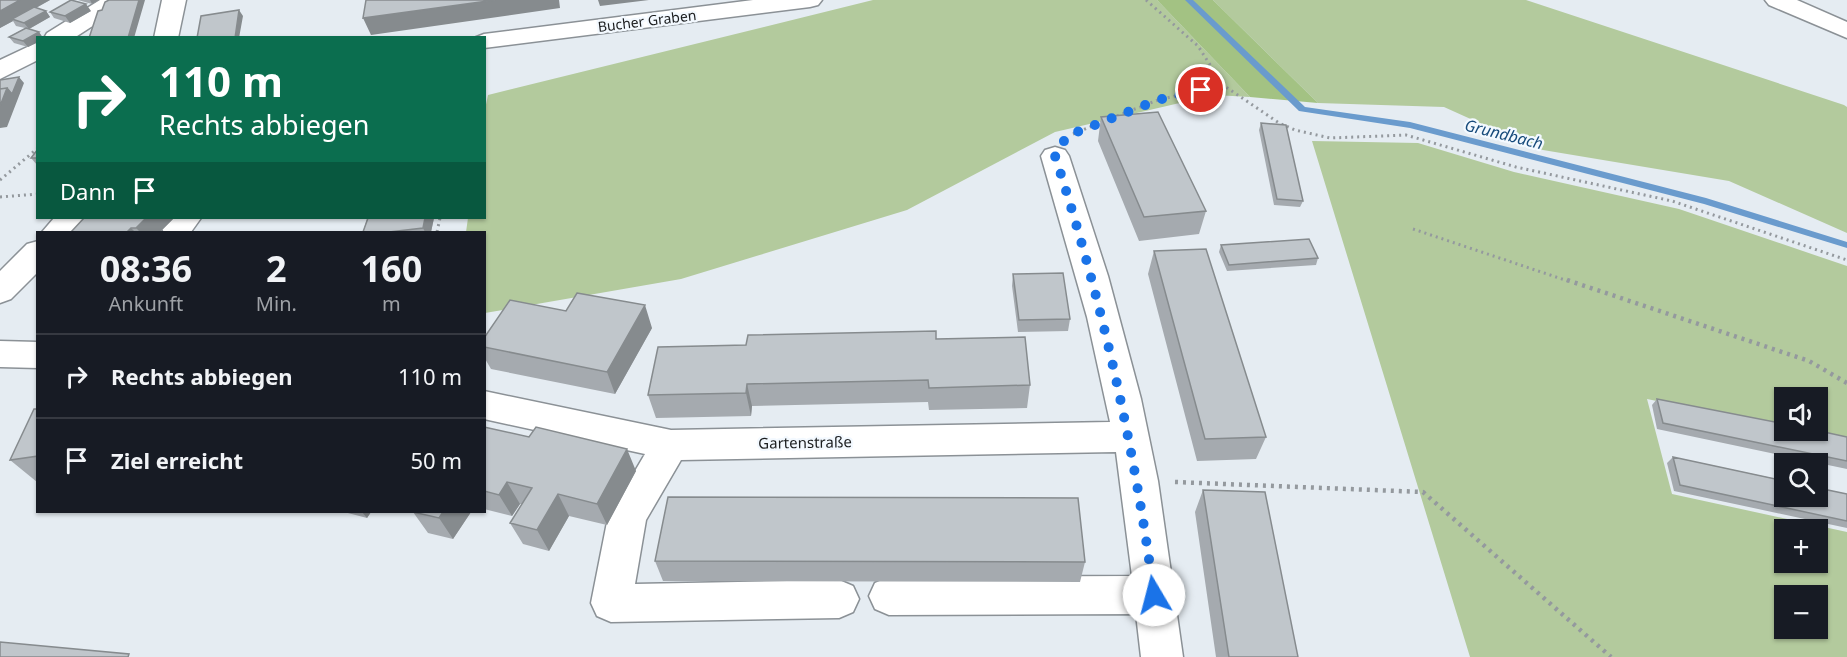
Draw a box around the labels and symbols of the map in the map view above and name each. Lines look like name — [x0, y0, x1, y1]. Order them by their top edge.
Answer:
street label: Bucher Graben — [597, 5, 697, 36]
pin — [1175, 64, 1226, 115]
water label: Grundbach — [1463, 114, 1545, 154]
street label: Gartenstraße — [758, 431, 852, 453]
position arrow — [1122, 563, 1186, 627]

